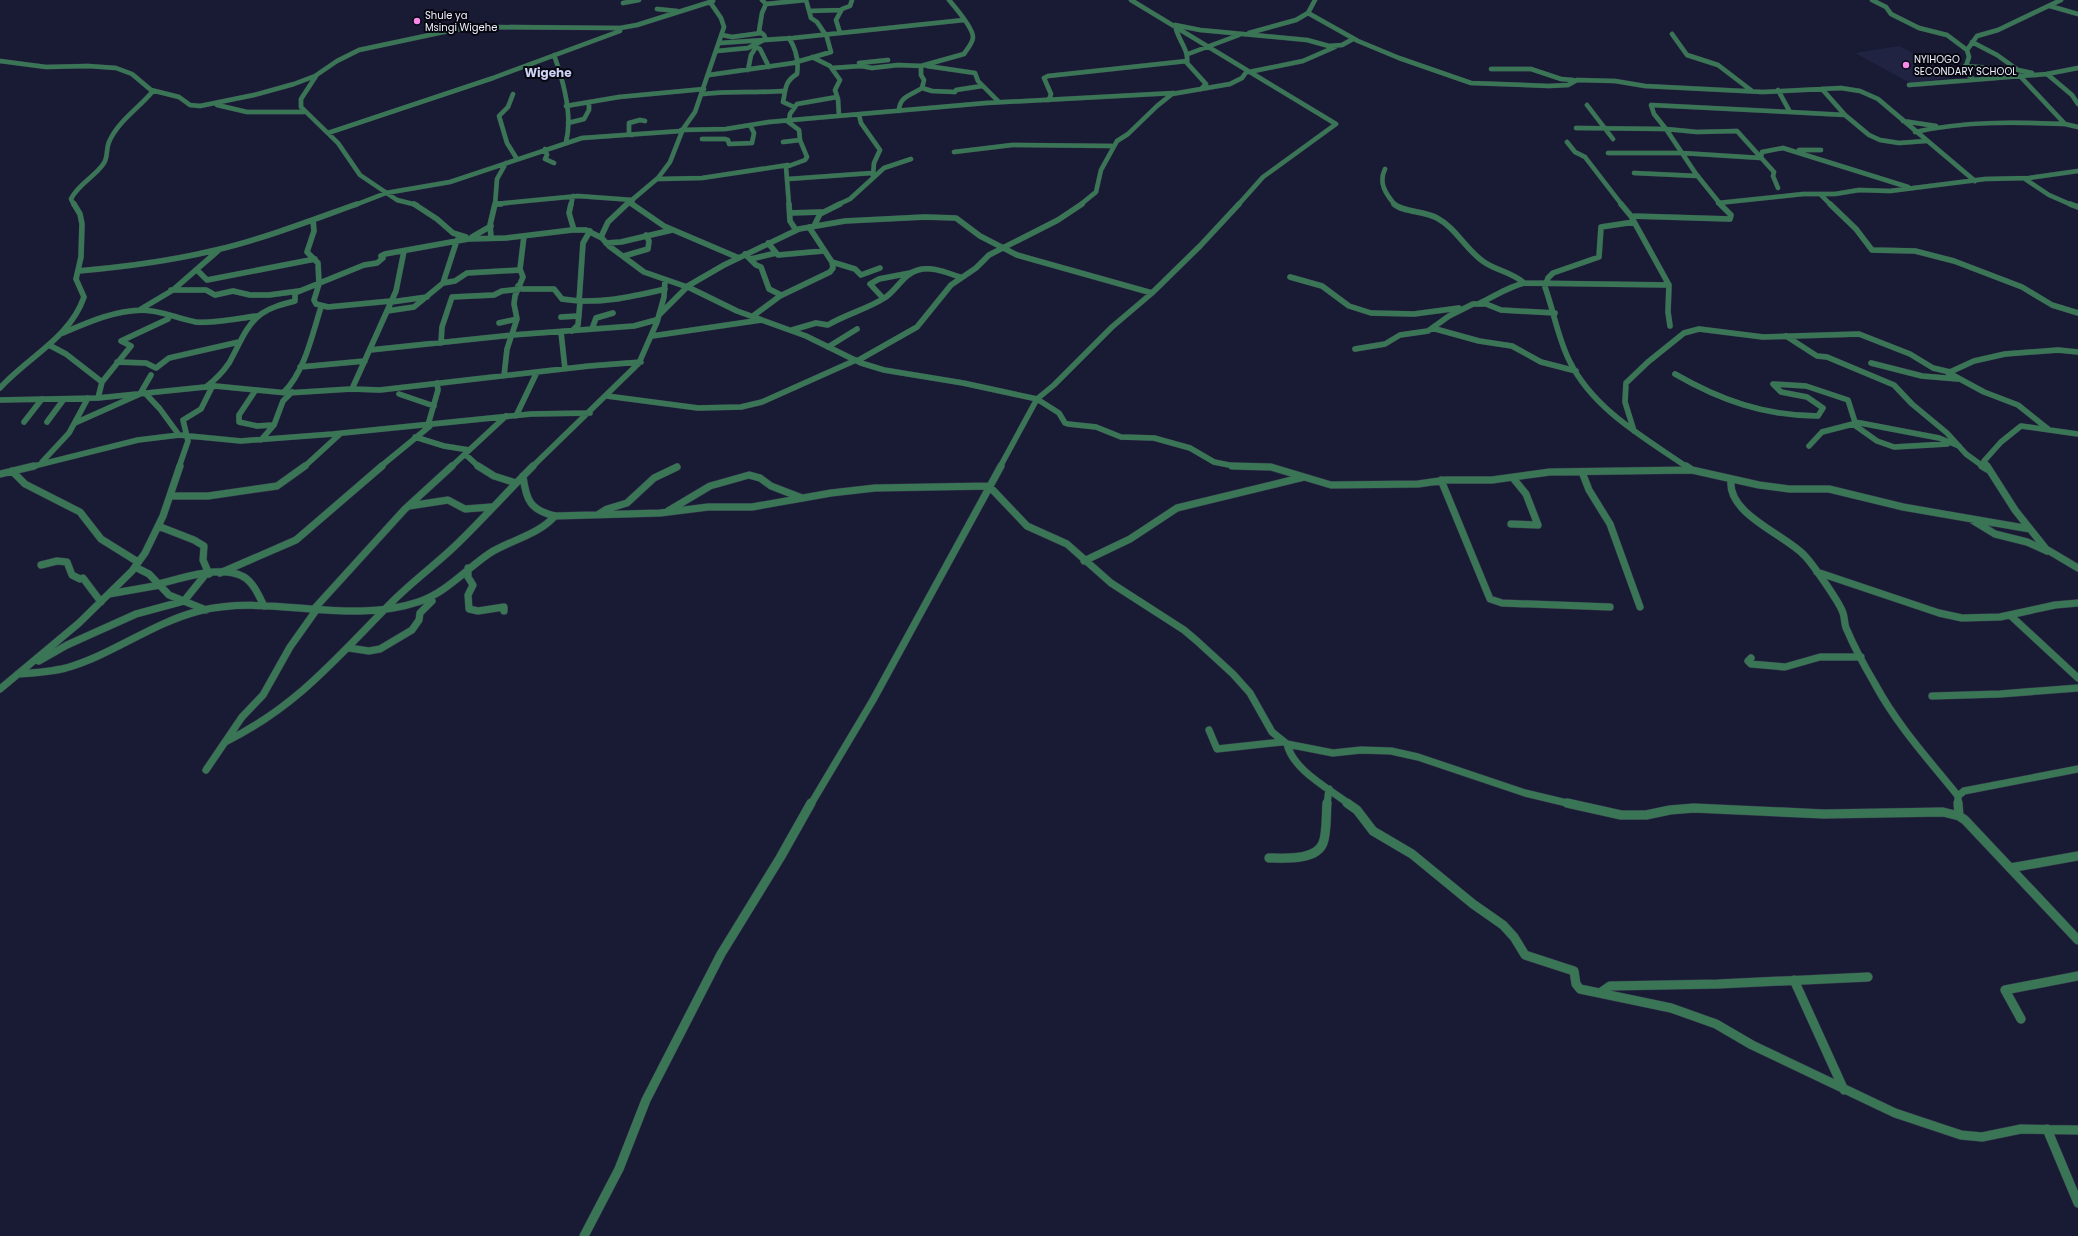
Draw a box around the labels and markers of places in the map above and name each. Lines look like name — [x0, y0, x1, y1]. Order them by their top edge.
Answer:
place label: Shule ya Msingi Wigehe — [425, 8, 497, 35]
marker: Shule ya Msingi Wigehe — [412, 16, 422, 26]
place label: NYIHOGO SECONDARY SCHOOL — [1914, 52, 2017, 79]
marker: NYIHOGO SECONDARY SCHOOL — [1901, 60, 1911, 70]

